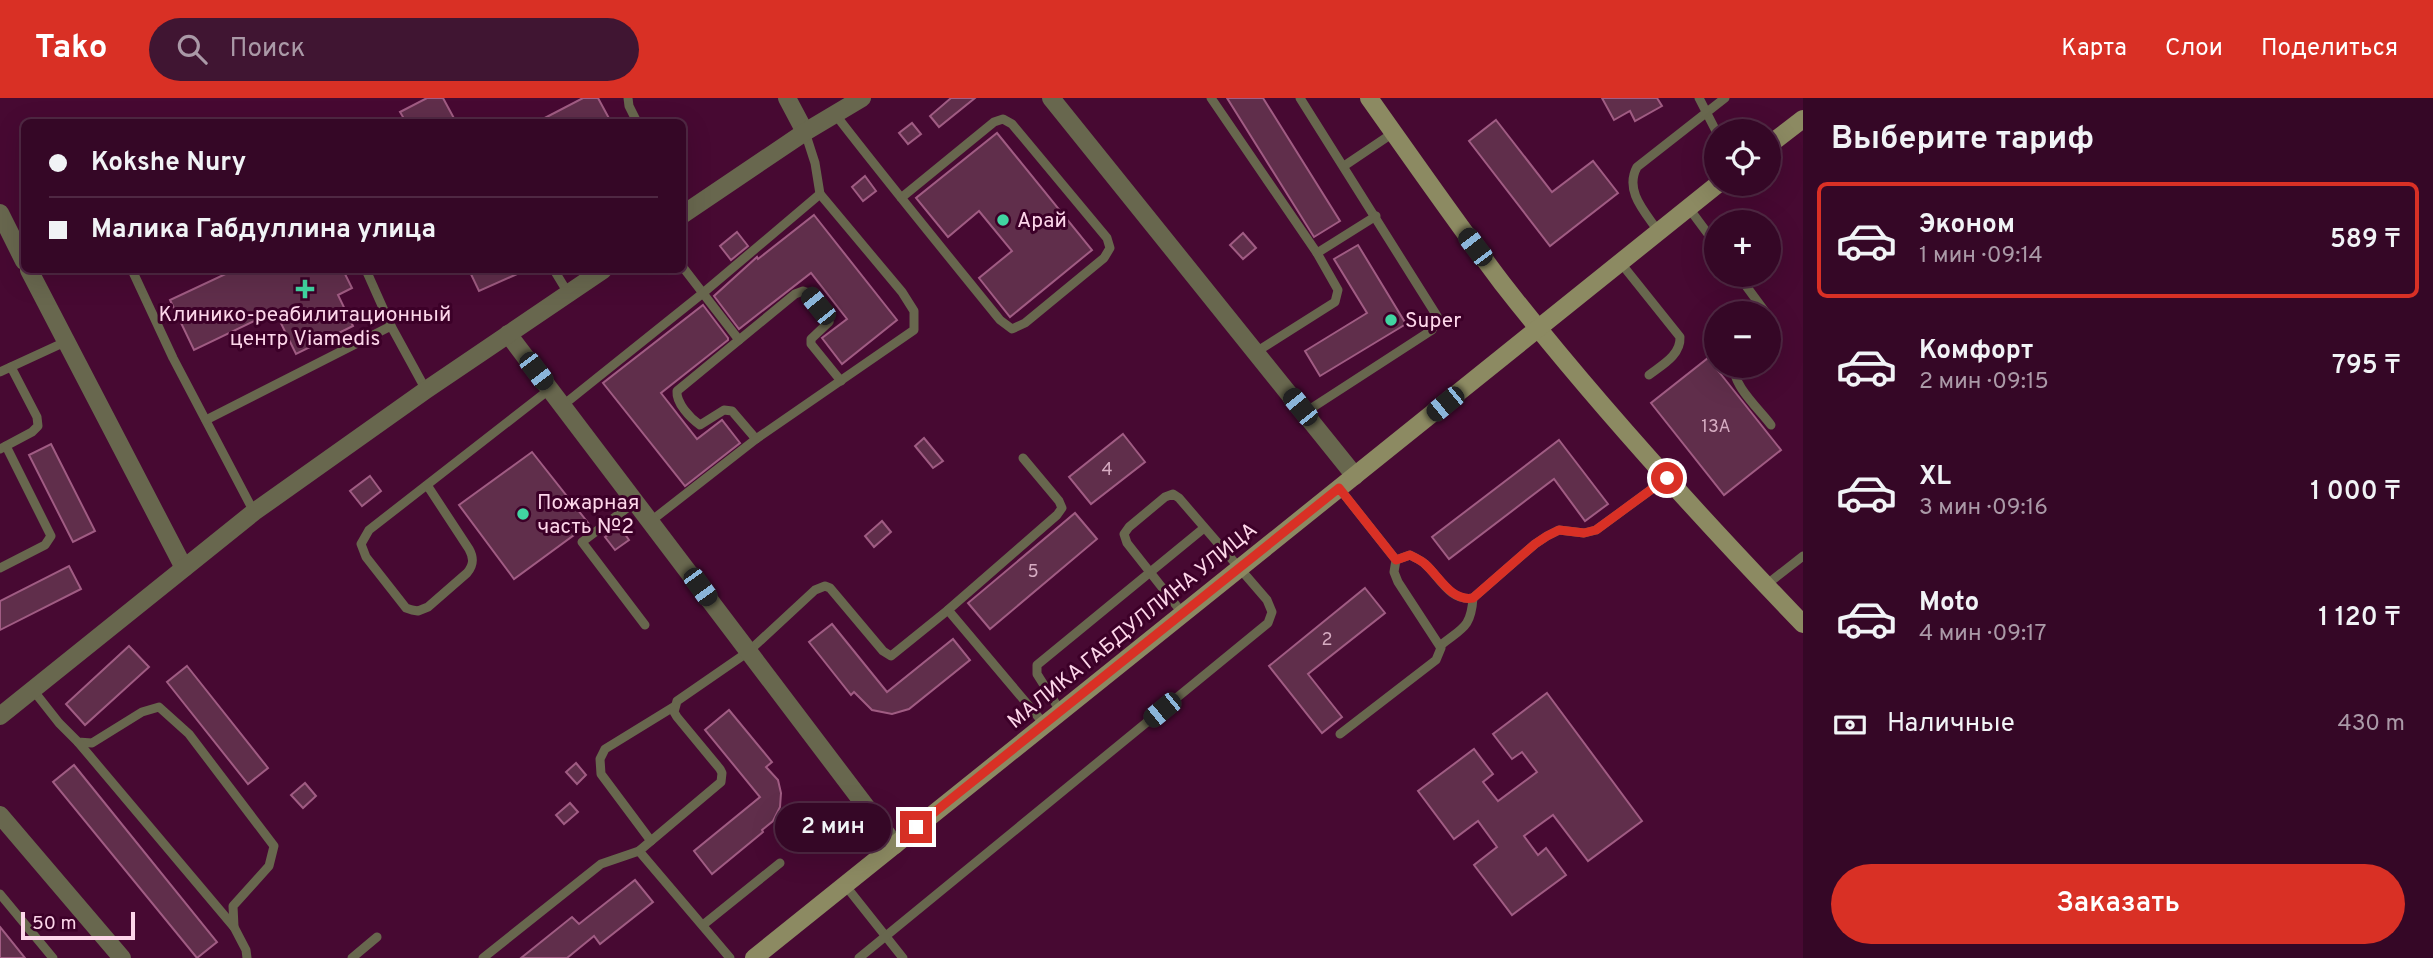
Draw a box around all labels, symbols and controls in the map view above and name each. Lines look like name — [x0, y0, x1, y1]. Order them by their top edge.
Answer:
search box — [149, 18, 639, 81]
text: Tako — [35, 28, 107, 70]
icon: search — [173, 30, 211, 68]
text: Поиск — [229, 33, 305, 66]
text: Карта — [2061, 34, 2127, 64]
text: Слои — [2165, 34, 2223, 64]
text: Поделиться — [2261, 34, 2398, 64]
map controls — [1704, 119, 1781, 378]
button: locate — [1704, 119, 1781, 196]
text: Выберите тариф — [1831, 120, 2094, 160]
text: Kokshe Nury — [91, 147, 246, 180]
place label: Арай — [1017, 208, 1067, 235]
icon: car — [1835, 209, 1898, 272]
text: Эконом — [1919, 209, 2015, 242]
button: + — [1704, 210, 1781, 287]
marker: Арай — [995, 212, 1011, 228]
text: Малика Габдуллина улица — [91, 214, 436, 247]
car — [1454, 224, 1497, 270]
text: 589 ₸ — [2330, 224, 2401, 257]
text: 1 мин · 09:14 — [1919, 242, 2043, 271]
marker: Клинико-реабилитационный центр Viamedis — [295, 279, 315, 299]
car — [797, 283, 840, 329]
button: − — [1704, 301, 1781, 378]
place label: Клинико-реабилитационный центр Viamedis — [159, 302, 451, 353]
place label: Super — [1405, 308, 1461, 335]
marker: Super — [1383, 312, 1399, 328]
icon: car — [1835, 335, 1898, 398]
text: Комфорт — [1919, 335, 2033, 368]
car — [515, 348, 558, 394]
text: 795 ₸ — [2332, 350, 2401, 383]
text: 2 мин · 09:15 — [1919, 368, 2049, 397]
car — [1423, 383, 1468, 425]
car — [1279, 384, 1322, 430]
house number: 13А — [1701, 416, 1731, 439]
house number: 4 — [1101, 459, 1113, 482]
icon: car — [1835, 461, 1898, 524]
text: XL — [1919, 461, 1951, 494]
route start — [1651, 462, 1683, 494]
text: 1 000 ₸ — [2310, 476, 2401, 509]
place label: Пожарная часть №2 — [537, 490, 639, 541]
text: 3 мин · 09:16 — [1919, 494, 2048, 523]
marker: Пожарная часть №2 — [515, 506, 531, 522]
street label: МАЛИКА ГАБДУЛЛИНА УЛИЦА — [1003, 517, 1263, 735]
house number: 5 — [1027, 561, 1039, 584]
car — [680, 564, 721, 610]
icon: car — [1835, 587, 1898, 650]
text: Moto — [1919, 587, 1979, 620]
text: 1 120 ₸ — [2318, 602, 2401, 635]
text: 4 мин · 09:17 — [1919, 620, 2047, 649]
house number: 2 — [1321, 629, 1333, 652]
car — [1140, 689, 1185, 731]
icon: cash — [1831, 706, 1869, 744]
text: Наличные — [1887, 708, 2015, 741]
text: 430 m — [2337, 710, 2405, 739]
callout: 2 мин — [776, 802, 892, 852]
route end — [900, 811, 932, 843]
text: 2 мин — [801, 813, 865, 842]
button: Заказать — [1831, 864, 2405, 944]
scale bar — [21, 909, 135, 941]
text: 50 m — [32, 912, 77, 936]

